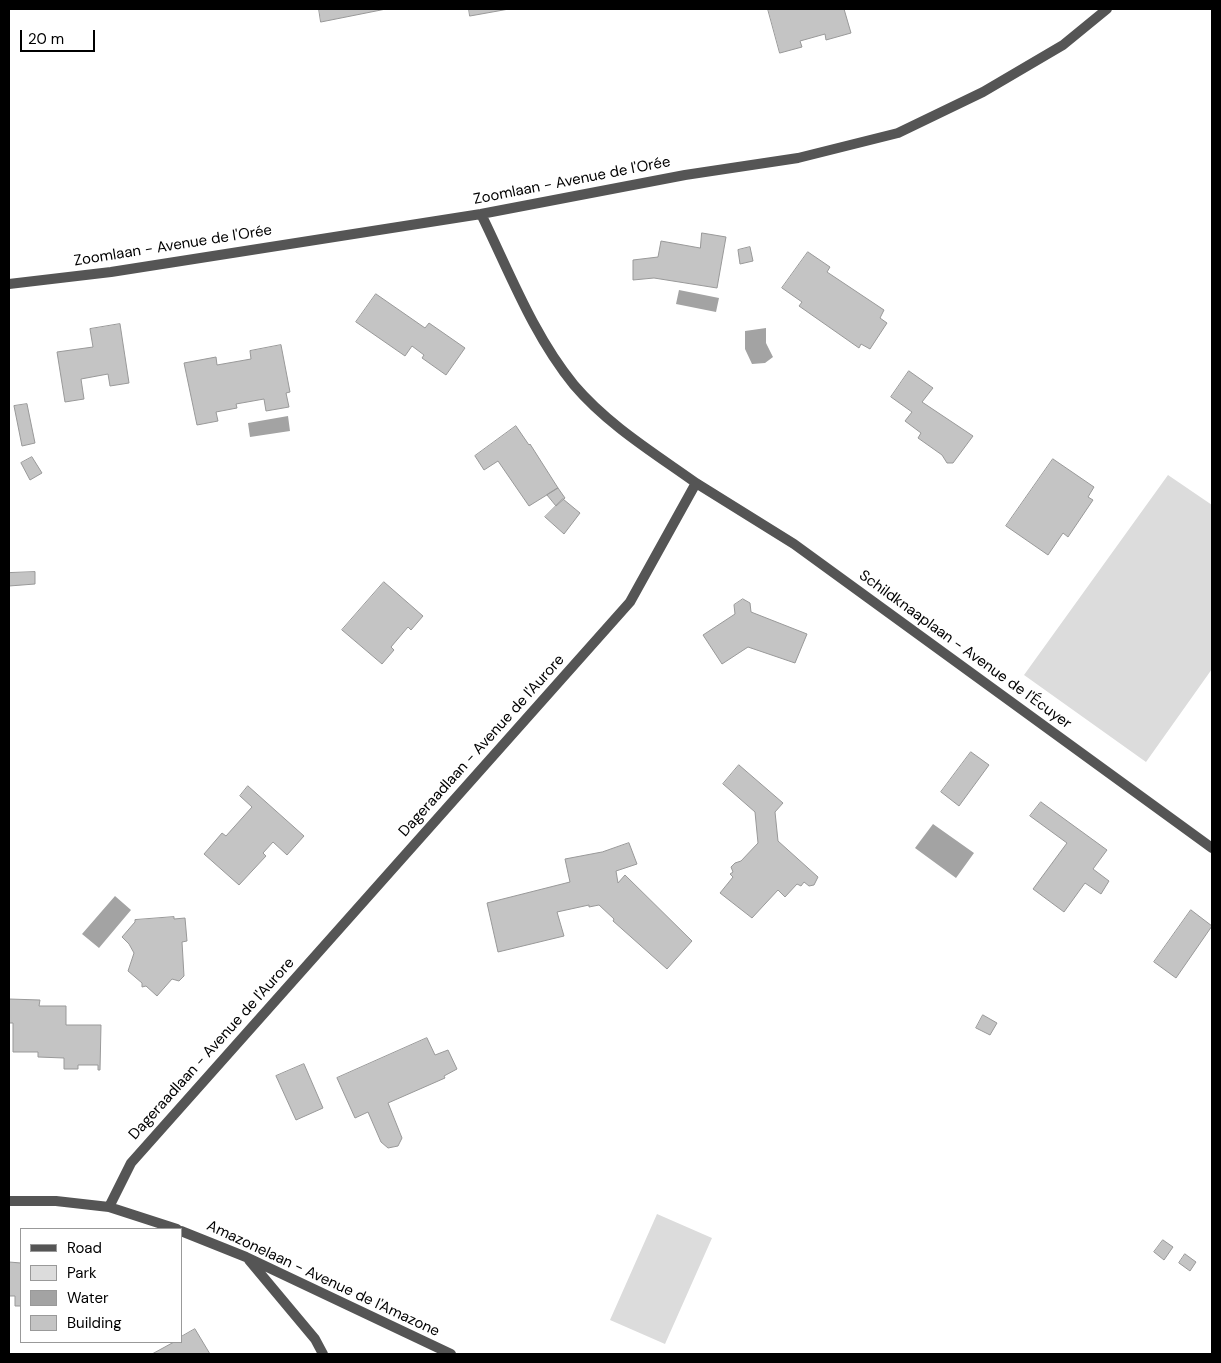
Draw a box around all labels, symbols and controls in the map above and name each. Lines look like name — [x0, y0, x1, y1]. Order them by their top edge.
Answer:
scale bar — [22, 20, 98, 52]
text: 20 m — [28, 29, 64, 49]
street label: Zoomlaan - Avenue de l'Orée — [472, 153, 672, 209]
street label: Zoomlaan - Avenue de l'Orée — [73, 221, 273, 271]
street label: Schildknaaplaan - Avenue de l'Écuyer — [855, 567, 1075, 733]
street label: Dageraadlaan - Avenue de l'Aurore — [395, 651, 569, 841]
street label: Dageraadlaan - Avenue de l'Aurore — [125, 954, 299, 1144]
street label: Amazonelaan - Avenue de l'Amazone — [204, 1217, 442, 1341]
legend — [20, 1228, 182, 1343]
text: Road — [67, 1238, 102, 1258]
text: Park — [67, 1263, 97, 1283]
text: Water — [67, 1288, 108, 1308]
text: Building — [67, 1313, 122, 1333]

